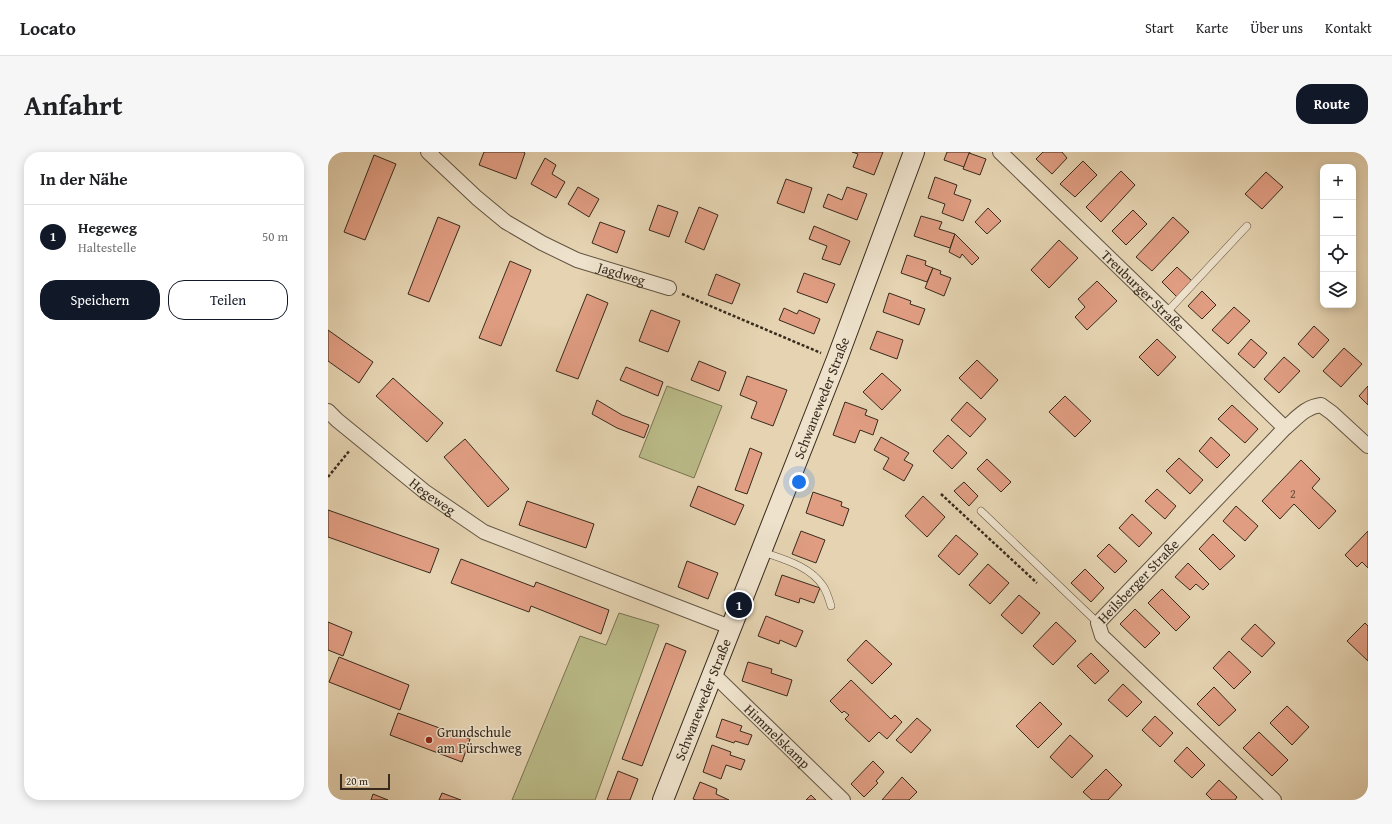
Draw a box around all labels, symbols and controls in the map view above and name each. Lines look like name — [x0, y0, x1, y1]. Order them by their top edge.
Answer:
text: Locato — [20, 14, 76, 42]
text: Start — [1145, 18, 1174, 38]
text: Karte — [1196, 18, 1228, 38]
text: Über uns — [1250, 18, 1303, 38]
text: Kontakt — [1325, 18, 1372, 38]
text: Anfahrt — [24, 84, 123, 125]
button: Route — [1296, 84, 1368, 124]
map controls — [1320, 164, 1356, 308]
button: + — [1320, 164, 1356, 200]
text: In der Nähe — [40, 166, 128, 191]
button: − — [1320, 200, 1356, 236]
text: Hegeweg — [78, 217, 137, 238]
text: 1 — [50, 227, 56, 246]
text: 50 m — [262, 227, 288, 246]
button: locate — [1320, 236, 1356, 272]
text: Haltestelle — [78, 238, 136, 257]
street label: Treuburger Straße — [1097, 245, 1190, 336]
street label: Jagdweg — [593, 256, 648, 290]
button: layers — [1320, 272, 1356, 308]
button: Speichern — [40, 280, 160, 320]
button: Teilen — [168, 280, 288, 320]
street label: Schwaneweder Straße — [788, 334, 854, 462]
your location — [789, 472, 809, 492]
street label: Hegeweg — [405, 473, 460, 520]
house number: 2 — [1290, 485, 1296, 502]
street label: Heilsberger Straße — [1093, 534, 1184, 628]
pin: 1 — [726, 590, 752, 620]
street label: Schwaneweder Straße — [670, 635, 736, 763]
street label: Himmelskamp — [740, 700, 815, 773]
place label: Grundschule am Pürschweg — [437, 722, 522, 758]
marker: Grundschule am Pürschweg — [424, 735, 434, 745]
scale bar — [340, 772, 390, 791]
text: 20 m — [346, 773, 368, 789]

